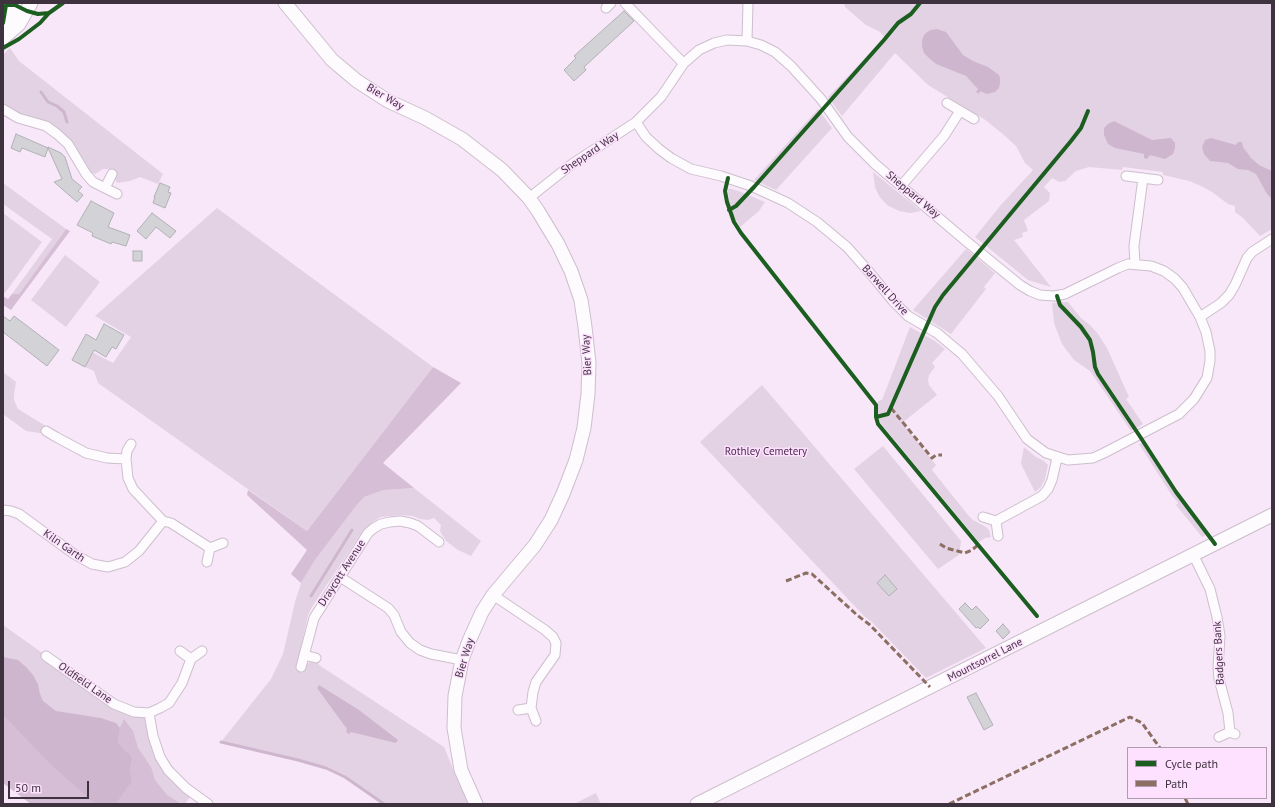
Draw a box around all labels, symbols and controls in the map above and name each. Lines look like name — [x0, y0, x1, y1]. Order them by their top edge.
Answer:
street label: Bier Way — [364, 81, 406, 113]
street label: Sheppard Way — [559, 129, 621, 177]
street label: Sheppard Way — [883, 169, 943, 221]
street label: Barwell Drive — [859, 262, 911, 318]
street label: Bier Way — [579, 334, 595, 376]
park label: Rothley Cemetery — [725, 445, 807, 459]
street label: Kiln Garth — [41, 527, 87, 565]
street label: Draycott Avenue — [316, 537, 368, 609]
street label: Badgers Bank — [1211, 621, 1227, 685]
street label: Mountsorrel Lane — [945, 635, 1025, 685]
street label: Bier Way — [453, 637, 477, 679]
street label: Oldfield Lane — [56, 660, 114, 706]
legend — [1127, 747, 1267, 799]
text: Cycle path — [1165, 756, 1218, 771]
scale bar — [10, 773, 91, 799]
text: Path — [1165, 776, 1188, 791]
text: 50 m — [15, 780, 41, 795]

